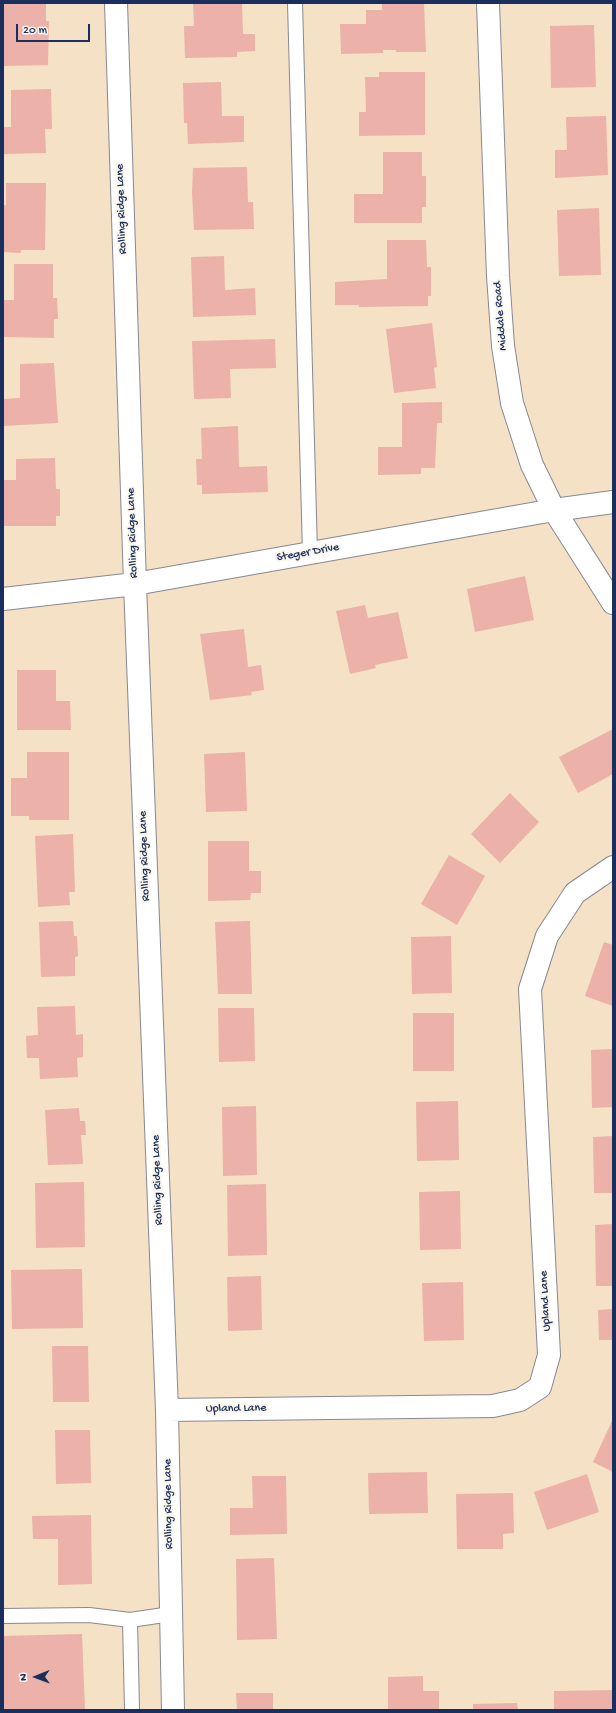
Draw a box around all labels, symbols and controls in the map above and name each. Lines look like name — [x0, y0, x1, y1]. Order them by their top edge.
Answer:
scale bar — [18, 16, 92, 42]
text: 20 m — [23, 24, 47, 38]
street label: Rolling Ridge Lane — [113, 164, 131, 254]
street label: Middale Road — [491, 281, 511, 351]
street label: Rolling Ridge Lane — [124, 488, 142, 578]
street label: Steger Drive — [276, 540, 340, 566]
street label: Rolling Ridge Lane — [136, 811, 154, 901]
street label: Rolling Ridge Lane — [149, 1135, 167, 1225]
street label: Upland Lane — [537, 1270, 555, 1332]
street label: Upland Lane — [206, 1401, 266, 1417]
street label: Rolling Ridge Lane — [161, 1459, 177, 1549]
north arrow — [16, 1657, 56, 1697]
text: N — [18, 1674, 30, 1681]

